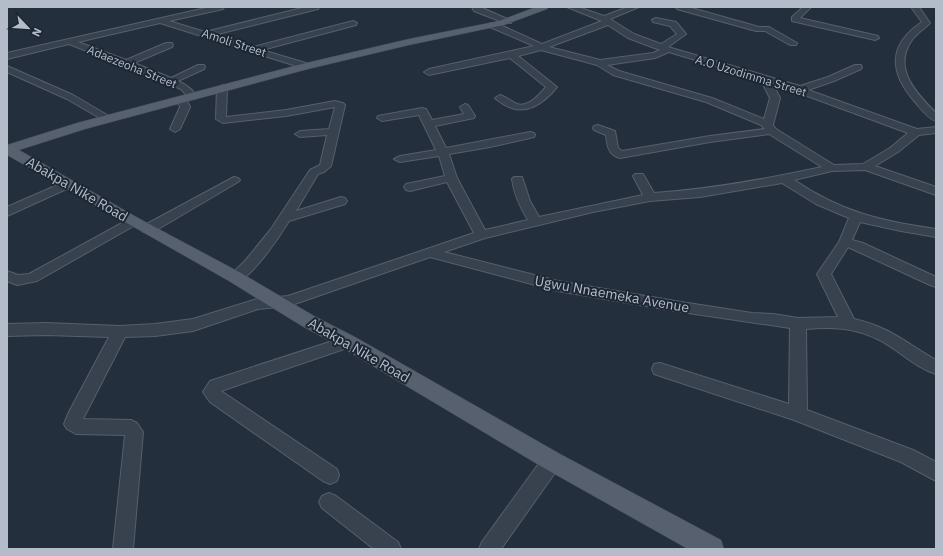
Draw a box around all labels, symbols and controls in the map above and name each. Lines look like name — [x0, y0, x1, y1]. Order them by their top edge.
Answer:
north arrow — [8, 8, 48, 48]
street label: Amoli Street — [200, 25, 268, 60]
text: N — [29, 26, 45, 39]
street label: Adaezeoha Street — [85, 42, 179, 91]
street label: A.O Uzodimma Street — [694, 51, 809, 100]
street label: Abakpa Nike Road — [23, 153, 131, 225]
street label: Ugwu Nnaemeka Avenue — [533, 272, 691, 317]
street label: Abakpa Nike Road — [305, 314, 413, 386]

